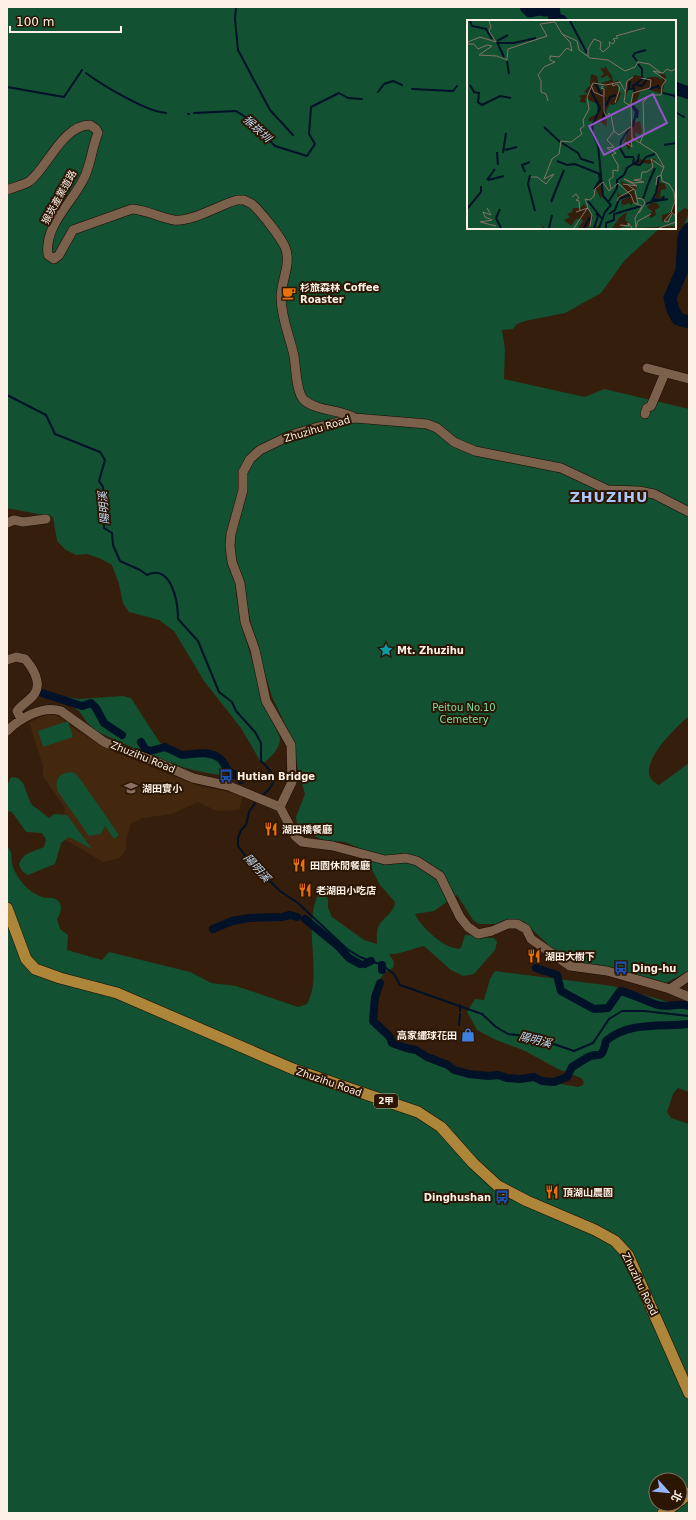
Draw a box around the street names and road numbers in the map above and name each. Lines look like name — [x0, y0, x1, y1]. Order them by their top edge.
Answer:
street label: 猴崁產業道路 — [40, 168, 78, 226]
street label: Zhuzihu Road — [283, 414, 351, 444]
street label: Zhuzihu Road — [109, 739, 177, 775]
street label: Zhuzihu Road — [295, 1066, 363, 1098]
road number: 2甲 — [374, 1094, 398, 1108]
street label: Zhuzihu Road — [620, 1251, 660, 1317]

